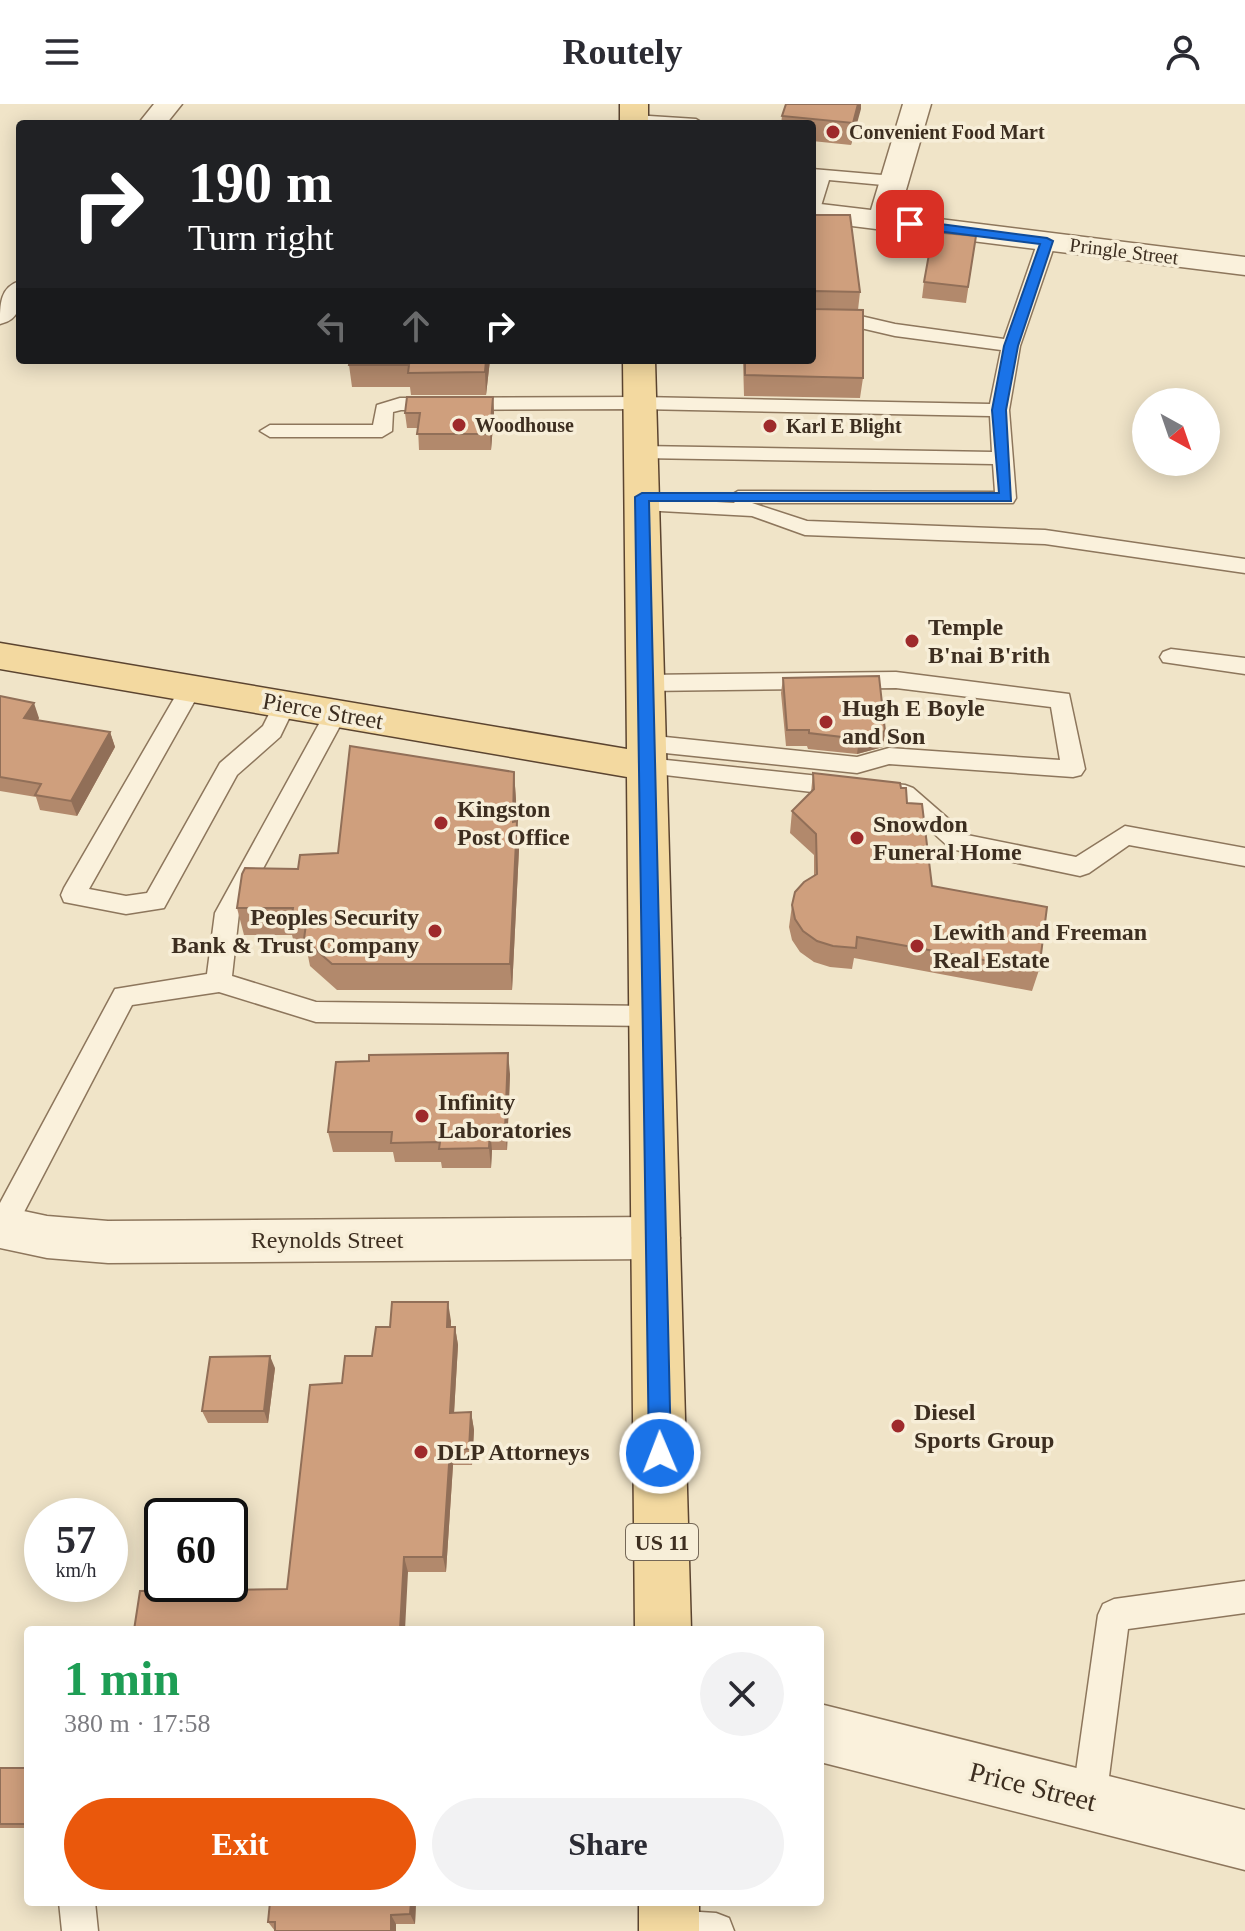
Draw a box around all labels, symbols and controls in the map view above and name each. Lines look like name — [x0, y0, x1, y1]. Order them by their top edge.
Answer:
icon: menu — [40, 30, 84, 74]
icon: person — [1161, 30, 1205, 74]
text: Routely — [563, 32, 683, 72]
place label: Convenient Food Mart — [849, 121, 1045, 143]
marker: Convenient Food Mart — [824, 123, 842, 141]
icon: right — [56, 152, 160, 256]
text: 190 m — [188, 152, 333, 214]
pin — [876, 190, 944, 258]
icon: arrive — [888, 202, 932, 246]
text: Turn right — [188, 218, 334, 258]
street label: Pringle Street — [1068, 233, 1180, 270]
icon: left — [310, 304, 354, 348]
icon: ahead — [394, 304, 438, 348]
icon: right — [478, 304, 522, 348]
north arrow — [1132, 388, 1220, 476]
map controls — [1132, 388, 1220, 476]
place label: Woodhouse — [475, 414, 574, 436]
place label: Karl E Blight — [786, 415, 902, 438]
marker: Woodhouse — [450, 416, 468, 434]
marker: Karl E Blight — [761, 417, 779, 435]
place label: Temple B'nai B'rith — [928, 614, 1050, 668]
marker: Temple B'nai B'rith — [903, 632, 921, 650]
street label: Pierce Street — [261, 688, 386, 734]
place label: Hugh E Boyle and Son — [842, 695, 985, 749]
marker: Hugh E Boyle and Son — [817, 713, 835, 731]
place label: Kingston Post Office — [457, 796, 570, 850]
place label: Snowdon Funeral Home — [873, 811, 1022, 865]
marker: Kingston Post Office — [432, 814, 450, 832]
marker: Snowdon Funeral Home — [848, 829, 866, 847]
place label: Peoples Security Bank & Trust Company — [171, 904, 419, 958]
place label: Lewith and Freeman Real Estate — [933, 919, 1147, 973]
marker: Peoples Security Bank & Trust Company — [426, 922, 444, 940]
marker: Lewith and Freeman Real Estate — [908, 937, 926, 955]
place label: Infinity Laboratories — [438, 1089, 571, 1143]
marker: Infinity Laboratories — [413, 1107, 431, 1125]
street label: Reynolds Street — [251, 1227, 404, 1253]
place label: Diesel Sports Group — [914, 1399, 1054, 1453]
position arrow — [618, 1411, 702, 1495]
marker: Diesel Sports Group — [889, 1417, 907, 1435]
place label: DLP Attorneys — [437, 1439, 590, 1465]
marker: DLP Attorneys — [412, 1443, 430, 1461]
speed limit sign: 60 — [144, 1498, 248, 1602]
text: 57 — [56, 1517, 96, 1562]
road number: US 11 — [626, 1524, 698, 1560]
text: km/h — [55, 1559, 97, 1581]
text: 1 min — [64, 1652, 180, 1705]
button: close — [700, 1652, 784, 1736]
text: 380 m · 17:58 — [64, 1709, 211, 1738]
street label: Price Street — [966, 1756, 1100, 1817]
button: Exit — [64, 1798, 416, 1890]
button: Share — [432, 1798, 784, 1890]

